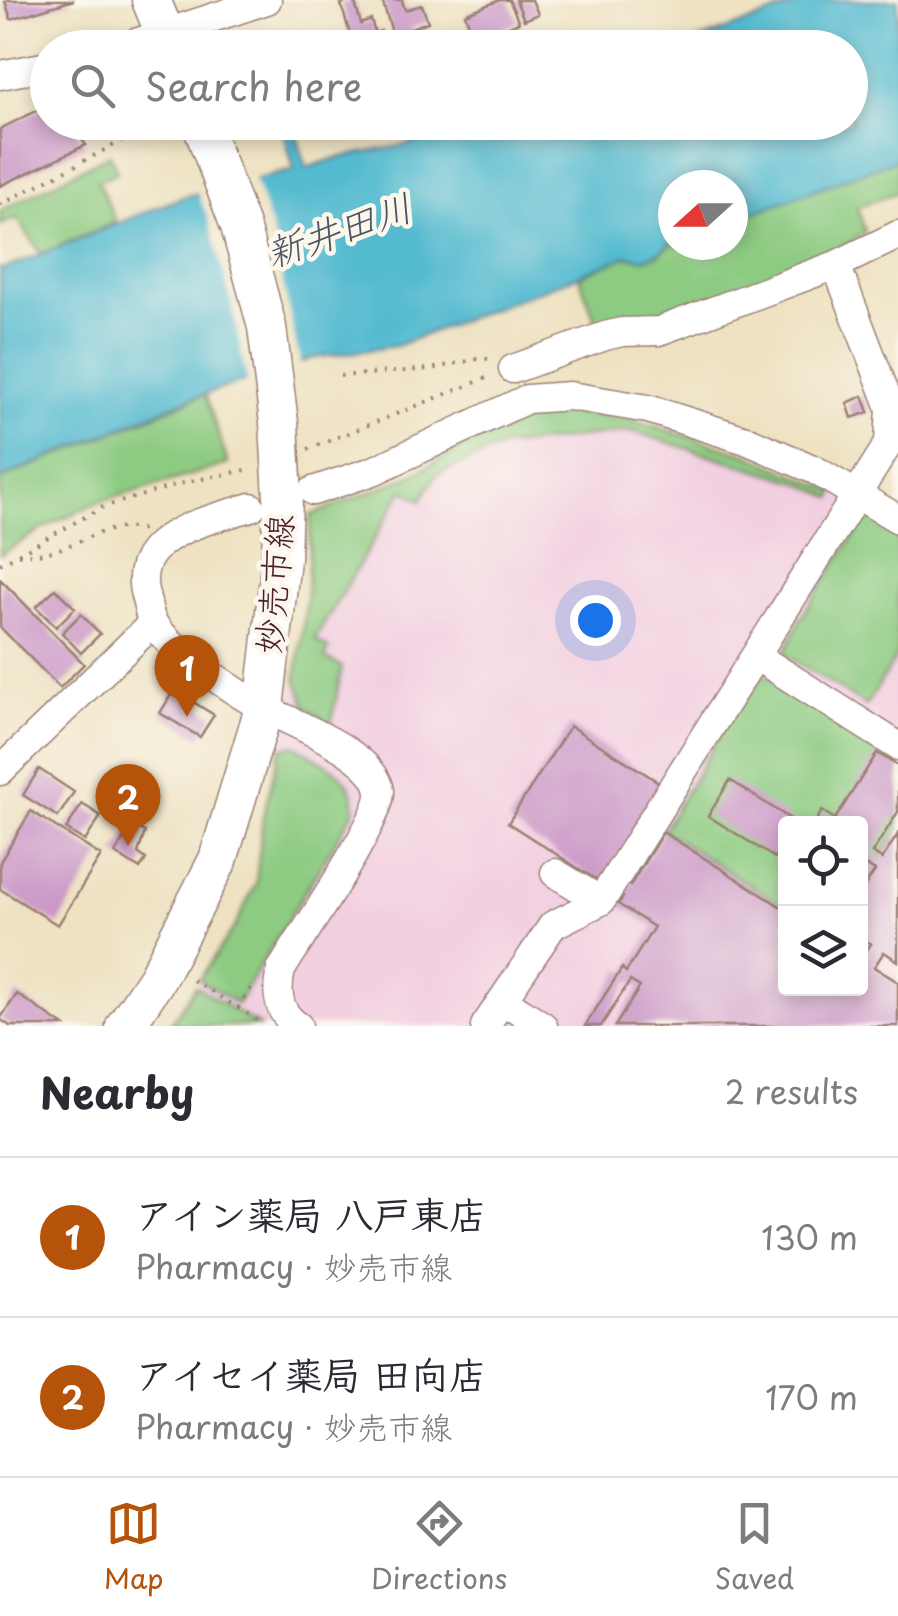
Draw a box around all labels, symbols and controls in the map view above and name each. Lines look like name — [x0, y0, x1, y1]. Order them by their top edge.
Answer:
search box — [30, 30, 868, 140]
text: Search here — [145, 57, 362, 114]
icon: search — [65, 58, 120, 113]
north arrow — [658, 170, 748, 260]
water label: 新井田川 — [257, 177, 419, 280]
street label: 妙売市線 — [240, 512, 305, 656]
your location — [570, 595, 621, 646]
pin: 1 — [154, 634, 220, 717]
pin: 2 — [96, 764, 160, 846]
map controls — [778, 816, 868, 996]
button: locate — [778, 816, 868, 906]
button: layers — [778, 906, 868, 996]
text: Nearby — [40, 1060, 194, 1123]
text: 2 results — [725, 1067, 858, 1115]
text: アイン薬局 八戸東店 — [135, 1185, 487, 1242]
text: 1 — [65, 1213, 80, 1261]
text: 130 m — [761, 1213, 858, 1261]
text: Pharmacy · 妙売市線 — [135, 1242, 452, 1290]
text: アイセイ薬局 田向店 — [135, 1345, 487, 1402]
text: 2 — [61, 1373, 84, 1421]
text: 170 m — [765, 1373, 858, 1421]
text: Pharmacy · 妙売市線 — [135, 1402, 452, 1450]
tab: Map — [104, 1496, 164, 1599]
tab: Directions — [371, 1496, 507, 1599]
tab: Saved — [715, 1496, 794, 1599]

